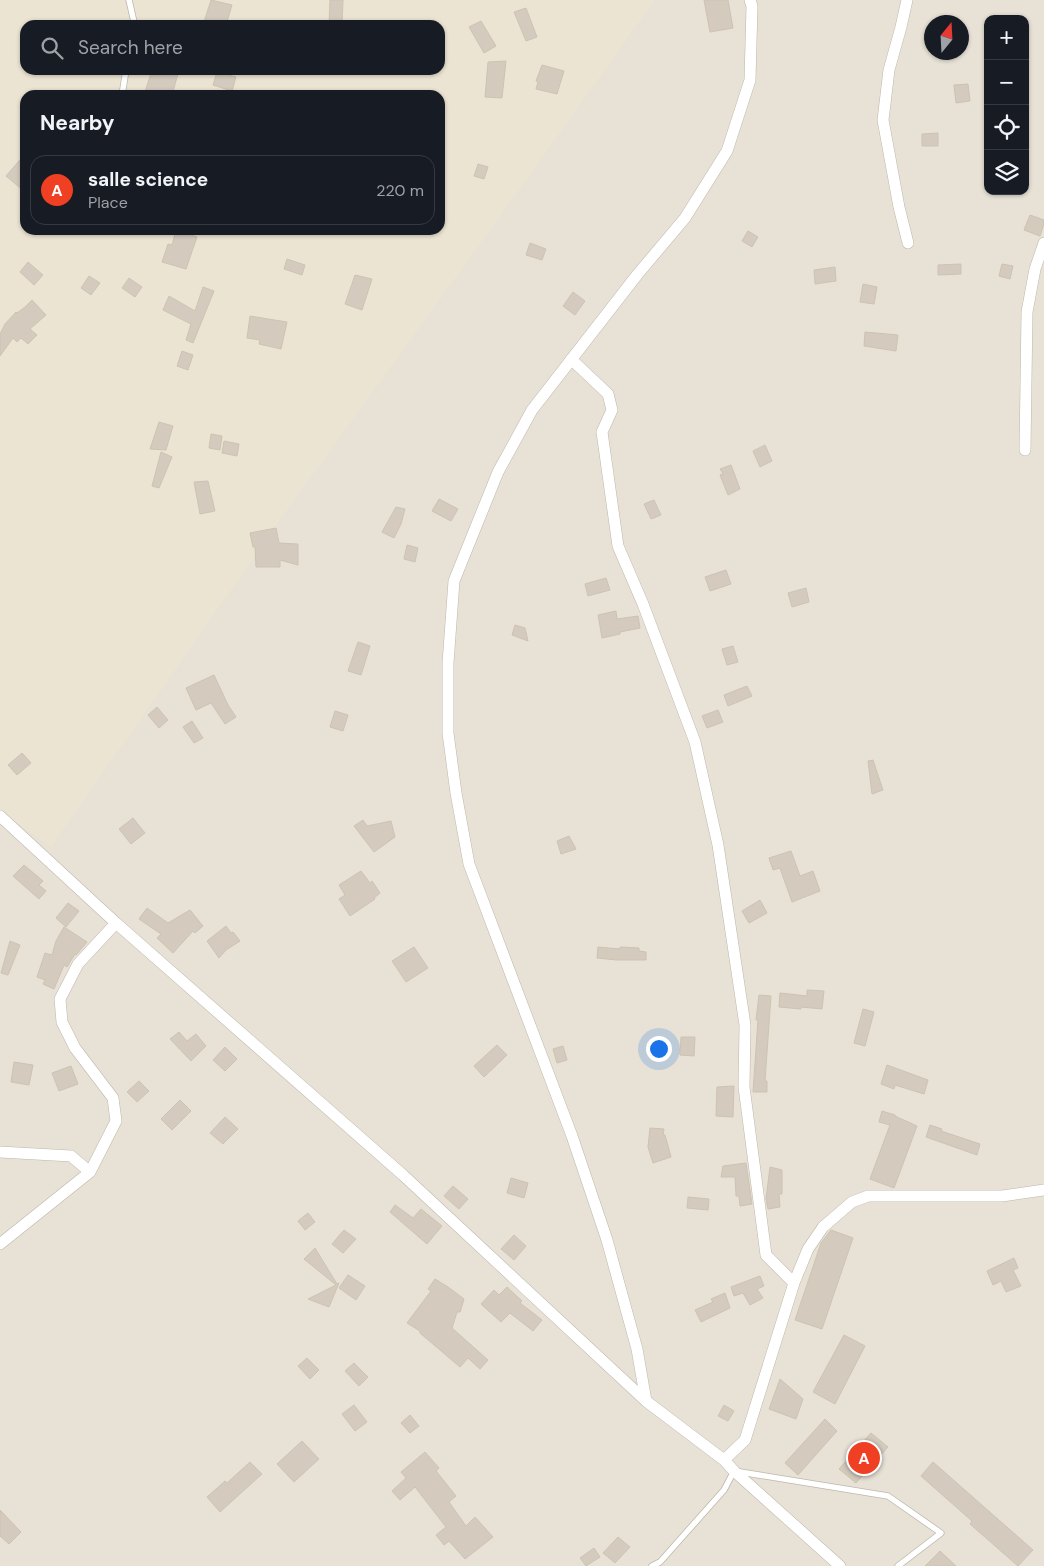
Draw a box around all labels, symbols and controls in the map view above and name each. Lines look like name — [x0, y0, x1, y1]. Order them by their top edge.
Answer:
north arrow — [924, 15, 969, 60]
map controls — [984, 15, 1029, 195]
button: + — [984, 15, 1029, 60]
search box — [20, 20, 445, 75]
icon: search — [38, 34, 66, 62]
text: Search here — [78, 35, 183, 60]
button: − — [984, 60, 1029, 105]
button: locate — [984, 105, 1029, 150]
text: Nearby — [40, 109, 114, 137]
button: layers — [984, 150, 1029, 195]
text: salle science — [88, 167, 208, 192]
text: A — [51, 180, 63, 201]
text: 220 m — [376, 180, 424, 201]
text: Place — [88, 192, 128, 213]
your location — [646, 1036, 672, 1062]
pin: A — [848, 1439, 880, 1477]

